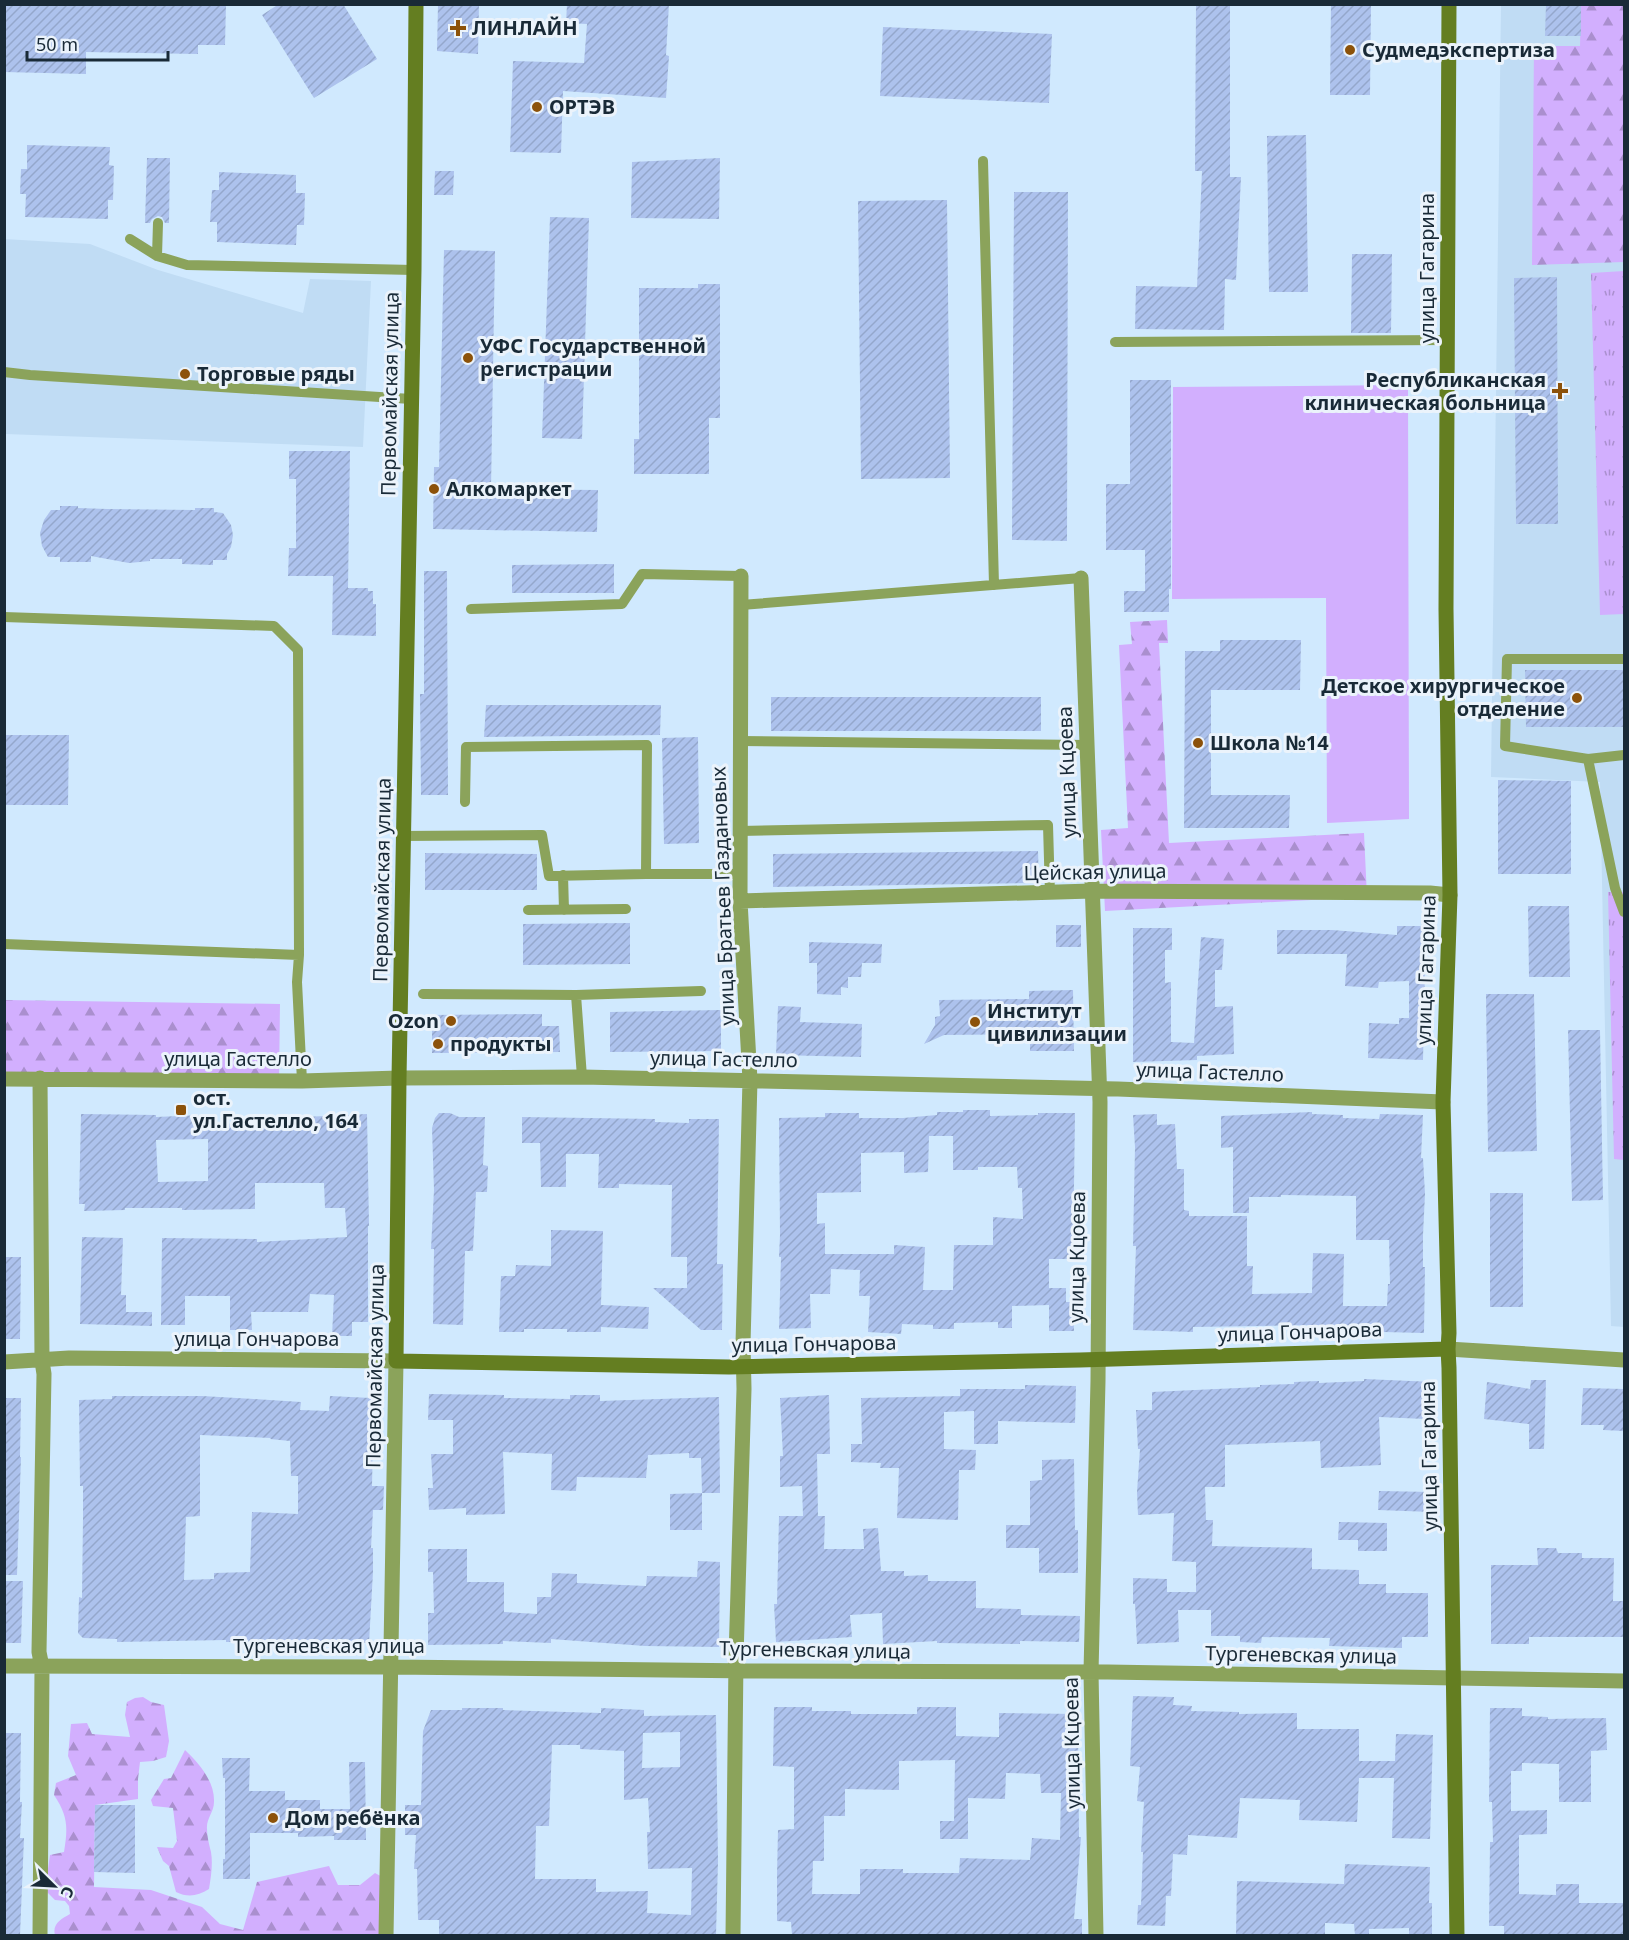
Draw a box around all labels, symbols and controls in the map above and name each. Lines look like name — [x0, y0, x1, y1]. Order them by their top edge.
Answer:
place label: ЛИНЛАЙН — [472, 14, 578, 41]
marker: ЛИНЛАЙН — [449, 19, 467, 37]
scale bar — [27, 24, 168, 62]
text: 50 m — [36, 32, 78, 56]
place label: Судмедэкспертиза — [1362, 36, 1555, 63]
marker: Судмедэкспертиза — [1343, 43, 1357, 57]
place label: ОРТЭВ — [549, 93, 615, 120]
marker: ОРТЭВ — [530, 100, 544, 114]
street label: улица Гагарина — [1413, 193, 1440, 343]
street label: Первомайская улица — [374, 291, 405, 496]
place label: УФС Государственной регистрации — [480, 332, 706, 382]
marker: УФС Государственной регистрации — [461, 351, 475, 365]
place label: Торговые ряды — [197, 360, 355, 387]
place label: Республиканская клиническая больница — [1304, 366, 1546, 416]
marker: Торговые ряды — [178, 367, 192, 381]
marker: Республиканская клиническая больница — [1551, 382, 1569, 400]
place label: Алкомаркет — [446, 475, 572, 502]
marker: Алкомаркет — [427, 482, 441, 496]
place label: Детское хирургическое отделение — [1321, 672, 1565, 722]
marker: Детское хирургическое отделение — [1570, 691, 1584, 705]
street label: улица Кцоева — [1051, 706, 1082, 838]
place label: Школа №14 — [1210, 729, 1329, 756]
marker: Школа №14 — [1191, 736, 1205, 750]
street label: улица Братьев Газдановых — [704, 765, 741, 1026]
street label: Первомайская улица — [366, 777, 397, 982]
street label: Цейская улица — [1023, 857, 1167, 886]
street label: улица Гагарина — [1409, 894, 1442, 1046]
place label: Институт цивилизации — [987, 997, 1127, 1047]
place label: Ozon — [388, 1007, 439, 1034]
marker: Ozon — [444, 1014, 458, 1028]
marker: Институт цивилизации — [968, 1015, 982, 1029]
place label: продукты — [450, 1030, 552, 1057]
marker: продукты — [431, 1037, 445, 1051]
street label: улица Гастелло — [650, 1044, 798, 1073]
street label: улица Гастелло — [164, 1045, 312, 1072]
street label: улица Гастелло — [1136, 1055, 1284, 1088]
place label: ост. ул.Гастелло, 164 — [192, 1084, 359, 1134]
marker: ост. ул.Гастелло, 164 — [174, 1103, 188, 1117]
street label: улица Кцоева — [1062, 1191, 1091, 1323]
street label: Первомайская улица — [359, 1263, 390, 1468]
street label: улица Гончарова — [1217, 1315, 1383, 1348]
street label: улица Гончарова — [175, 1325, 339, 1352]
street label: улица Гончарова — [731, 1329, 897, 1358]
street label: улица Гагарина — [1414, 1381, 1443, 1531]
street label: Тургеневская улица — [233, 1632, 425, 1659]
street label: Тургеневская улица — [719, 1634, 911, 1665]
street label: Тургеневская улица — [1205, 1639, 1397, 1670]
street label: улица Кцоева — [1057, 1677, 1086, 1809]
place label: Дом ребёнка — [285, 1804, 420, 1831]
marker: Дом ребёнка — [266, 1811, 280, 1825]
north arrow — [24, 1856, 84, 1916]
text: С — [56, 1883, 80, 1901]

